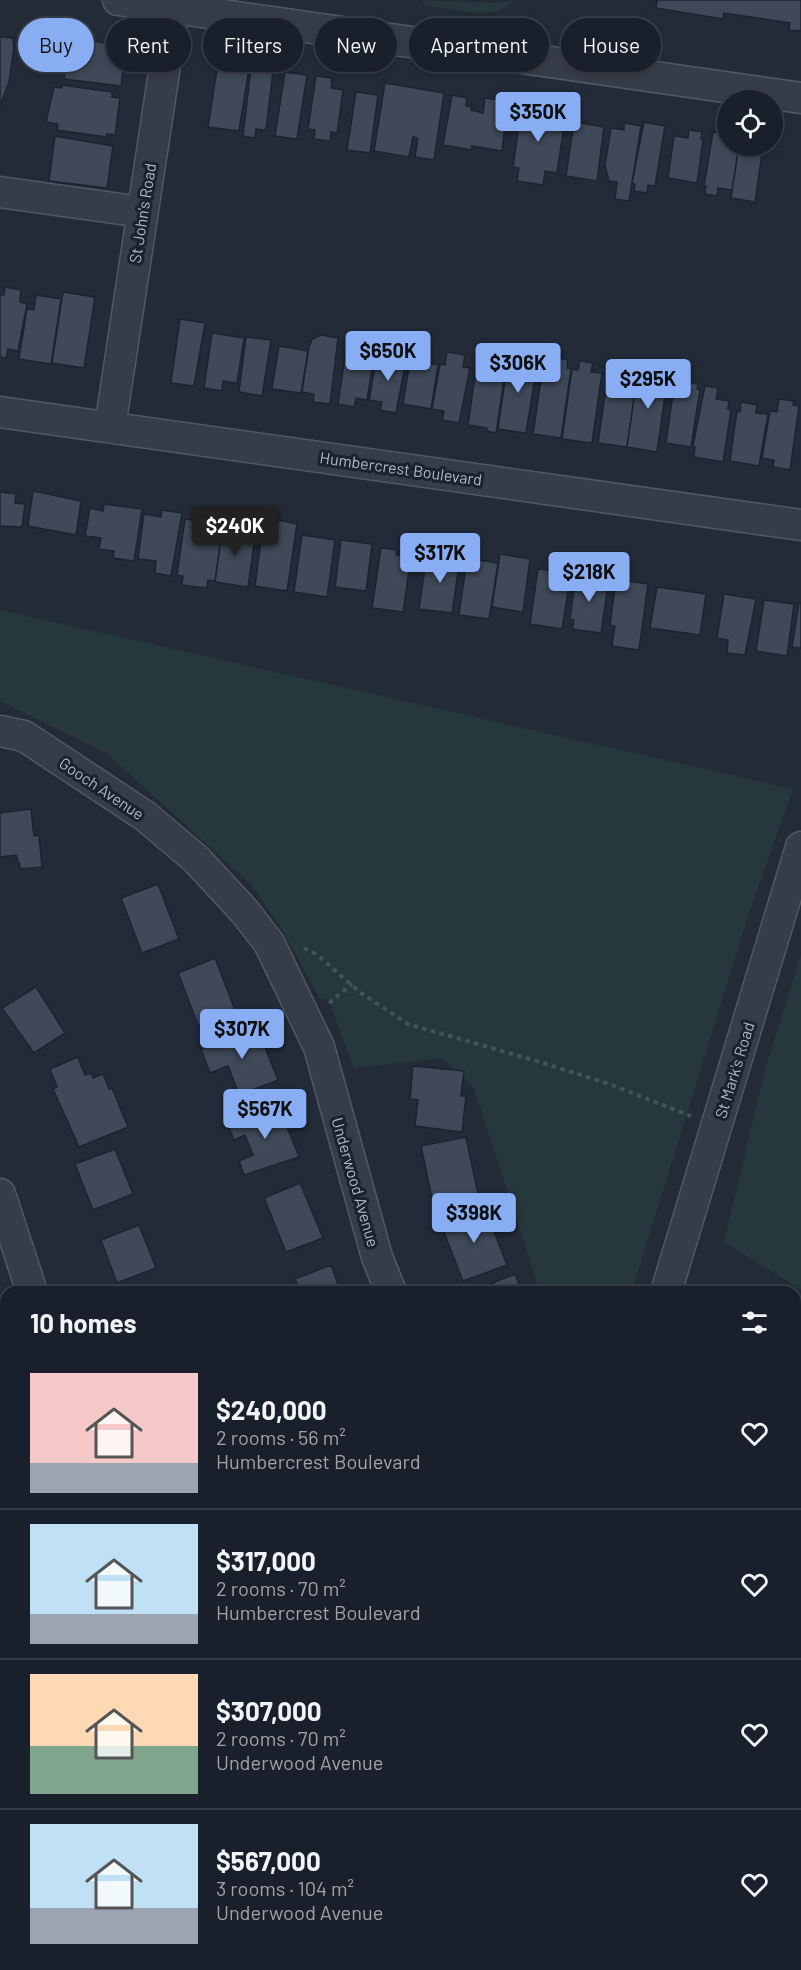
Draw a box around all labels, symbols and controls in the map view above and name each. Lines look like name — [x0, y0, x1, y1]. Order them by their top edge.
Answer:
chip: Buy — [18, 18, 94, 72]
chip: Rent — [106, 18, 191, 72]
chip: Filters — [203, 18, 303, 72]
chip: New — [315, 18, 397, 72]
chip: Apartment — [409, 18, 549, 72]
chip: House — [561, 18, 661, 72]
map controls — [717, 90, 783, 156]
button: locate — [717, 90, 783, 156]
pin: $350K — [496, 92, 580, 143]
text: $350K — [510, 99, 566, 123]
street label: St John's Road — [125, 162, 159, 264]
pin: $650K — [346, 331, 430, 382]
text: $650K — [360, 338, 416, 362]
pin: $306K — [476, 343, 560, 394]
text: $306K — [490, 350, 546, 374]
pin: $295K — [606, 359, 690, 410]
text: $295K — [620, 366, 676, 390]
street label: Humbercrest Boulevard — [319, 447, 483, 489]
pin: $240K — [193, 506, 277, 557]
text: $240K — [206, 513, 264, 537]
pin: $317K — [398, 533, 482, 584]
text: $317K — [414, 540, 466, 564]
pin: $218K — [547, 552, 631, 603]
text: $218K — [563, 559, 615, 583]
street label: Gooch Avenue — [56, 753, 148, 823]
pin: $307K — [200, 1009, 284, 1060]
text: $307K — [214, 1016, 270, 1040]
street label: St Mark's Road — [710, 1020, 758, 1120]
pin: $567K — [223, 1089, 307, 1140]
text: $567K — [237, 1096, 293, 1120]
street label: Underwood Avenue — [328, 1115, 384, 1249]
pin: $398K — [432, 1193, 516, 1244]
text: $398K — [446, 1200, 502, 1224]
icon: filters — [738, 1306, 771, 1339]
text: 10 homes — [30, 1307, 137, 1338]
text: $240,000 — [216, 1394, 327, 1425]
icon: home — [78, 1397, 150, 1469]
icon: heart — [738, 1417, 771, 1450]
text: 2 rooms · 56 m² — [216, 1425, 346, 1449]
text: Humbercrest Boulevard — [216, 1449, 421, 1473]
text: $317,000 — [216, 1545, 316, 1576]
icon: home — [78, 1548, 150, 1620]
icon: heart — [738, 1568, 771, 1601]
text: 2 rooms · 70 m² — [216, 1576, 346, 1600]
text: Humbercrest Boulevard — [216, 1600, 421, 1624]
text: $307,000 — [216, 1695, 322, 1726]
icon: home — [78, 1698, 150, 1770]
icon: heart — [738, 1718, 771, 1751]
text: 2 rooms · 70 m² — [216, 1726, 346, 1750]
text: Underwood Avenue — [216, 1750, 383, 1774]
text: $567,000 — [216, 1845, 321, 1876]
icon: home — [78, 1848, 150, 1920]
icon: heart — [738, 1868, 771, 1901]
text: 3 rooms · 104 m² — [216, 1876, 354, 1900]
text: Underwood Avenue — [216, 1900, 383, 1924]

